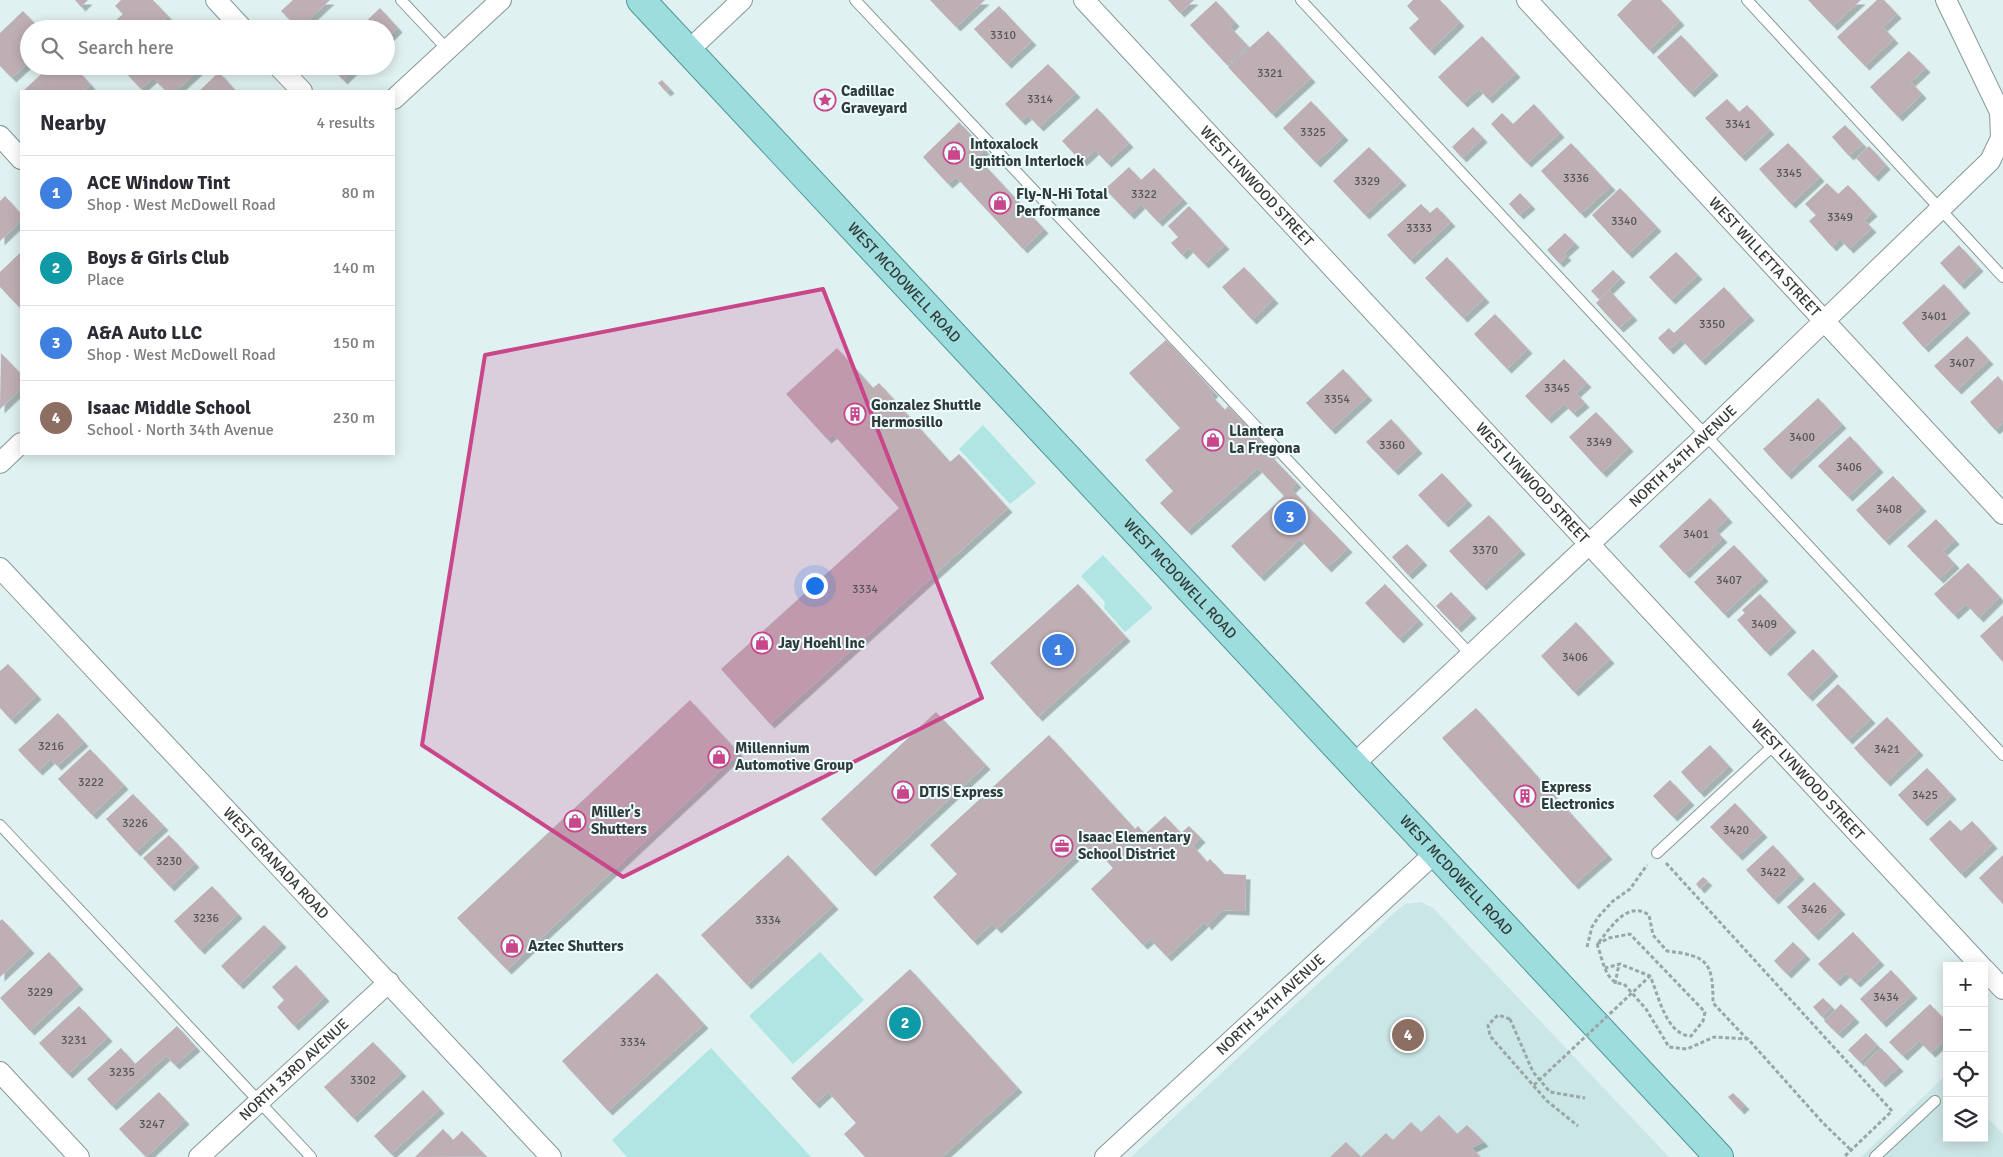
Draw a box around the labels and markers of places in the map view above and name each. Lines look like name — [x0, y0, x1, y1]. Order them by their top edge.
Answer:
place label: Cadillac Graveyard — [841, 82, 907, 117]
place icon: Cadillac Graveyard — [813, 88, 837, 112]
place label: Intoxalock Ignition Interlock — [970, 135, 1084, 170]
shop icon: Intoxalock Ignition Interlock — [942, 141, 966, 165]
place label: Fly-N-Hi Total Performance — [1016, 185, 1108, 220]
shop icon: Fly-N-Hi Total Performance — [988, 191, 1012, 215]
place label: Gonzalez Shuttle Hermosillo — [871, 396, 981, 431]
building icon: Gonzalez Shuttle Hermosillo — [843, 402, 867, 426]
place label: Llantera La Fregona — [1229, 422, 1301, 457]
shop icon: Llantera La Fregona — [1201, 428, 1225, 452]
pin: 3 — [1274, 498, 1306, 536]
shop icon: Jay Hoehl Inc — [750, 631, 774, 655]
pin: 1 — [1042, 631, 1074, 669]
place label: Jay Hoehl Inc — [778, 634, 865, 652]
place label: Millennium Automotive Group — [735, 739, 853, 774]
shop icon: Millennium Automotive Group — [707, 745, 731, 769]
place label: Express Electronics — [1541, 778, 1615, 813]
shop icon: DTIS Express — [891, 780, 915, 804]
place label: DTIS Express — [919, 783, 1004, 801]
building icon: Express Electronics — [1513, 784, 1537, 808]
place label: Miller's Shutters — [591, 803, 647, 838]
shop icon: Miller's Shutters — [563, 809, 587, 833]
place label: Isaac Elementary School District — [1078, 828, 1191, 863]
office icon: Isaac Elementary School District — [1050, 834, 1074, 858]
shop icon: Aztec Shutters — [500, 934, 524, 958]
place label: Aztec Shutters — [528, 937, 624, 955]
pin: 2 — [889, 1004, 921, 1042]
pin: 4 — [1392, 1016, 1424, 1054]

